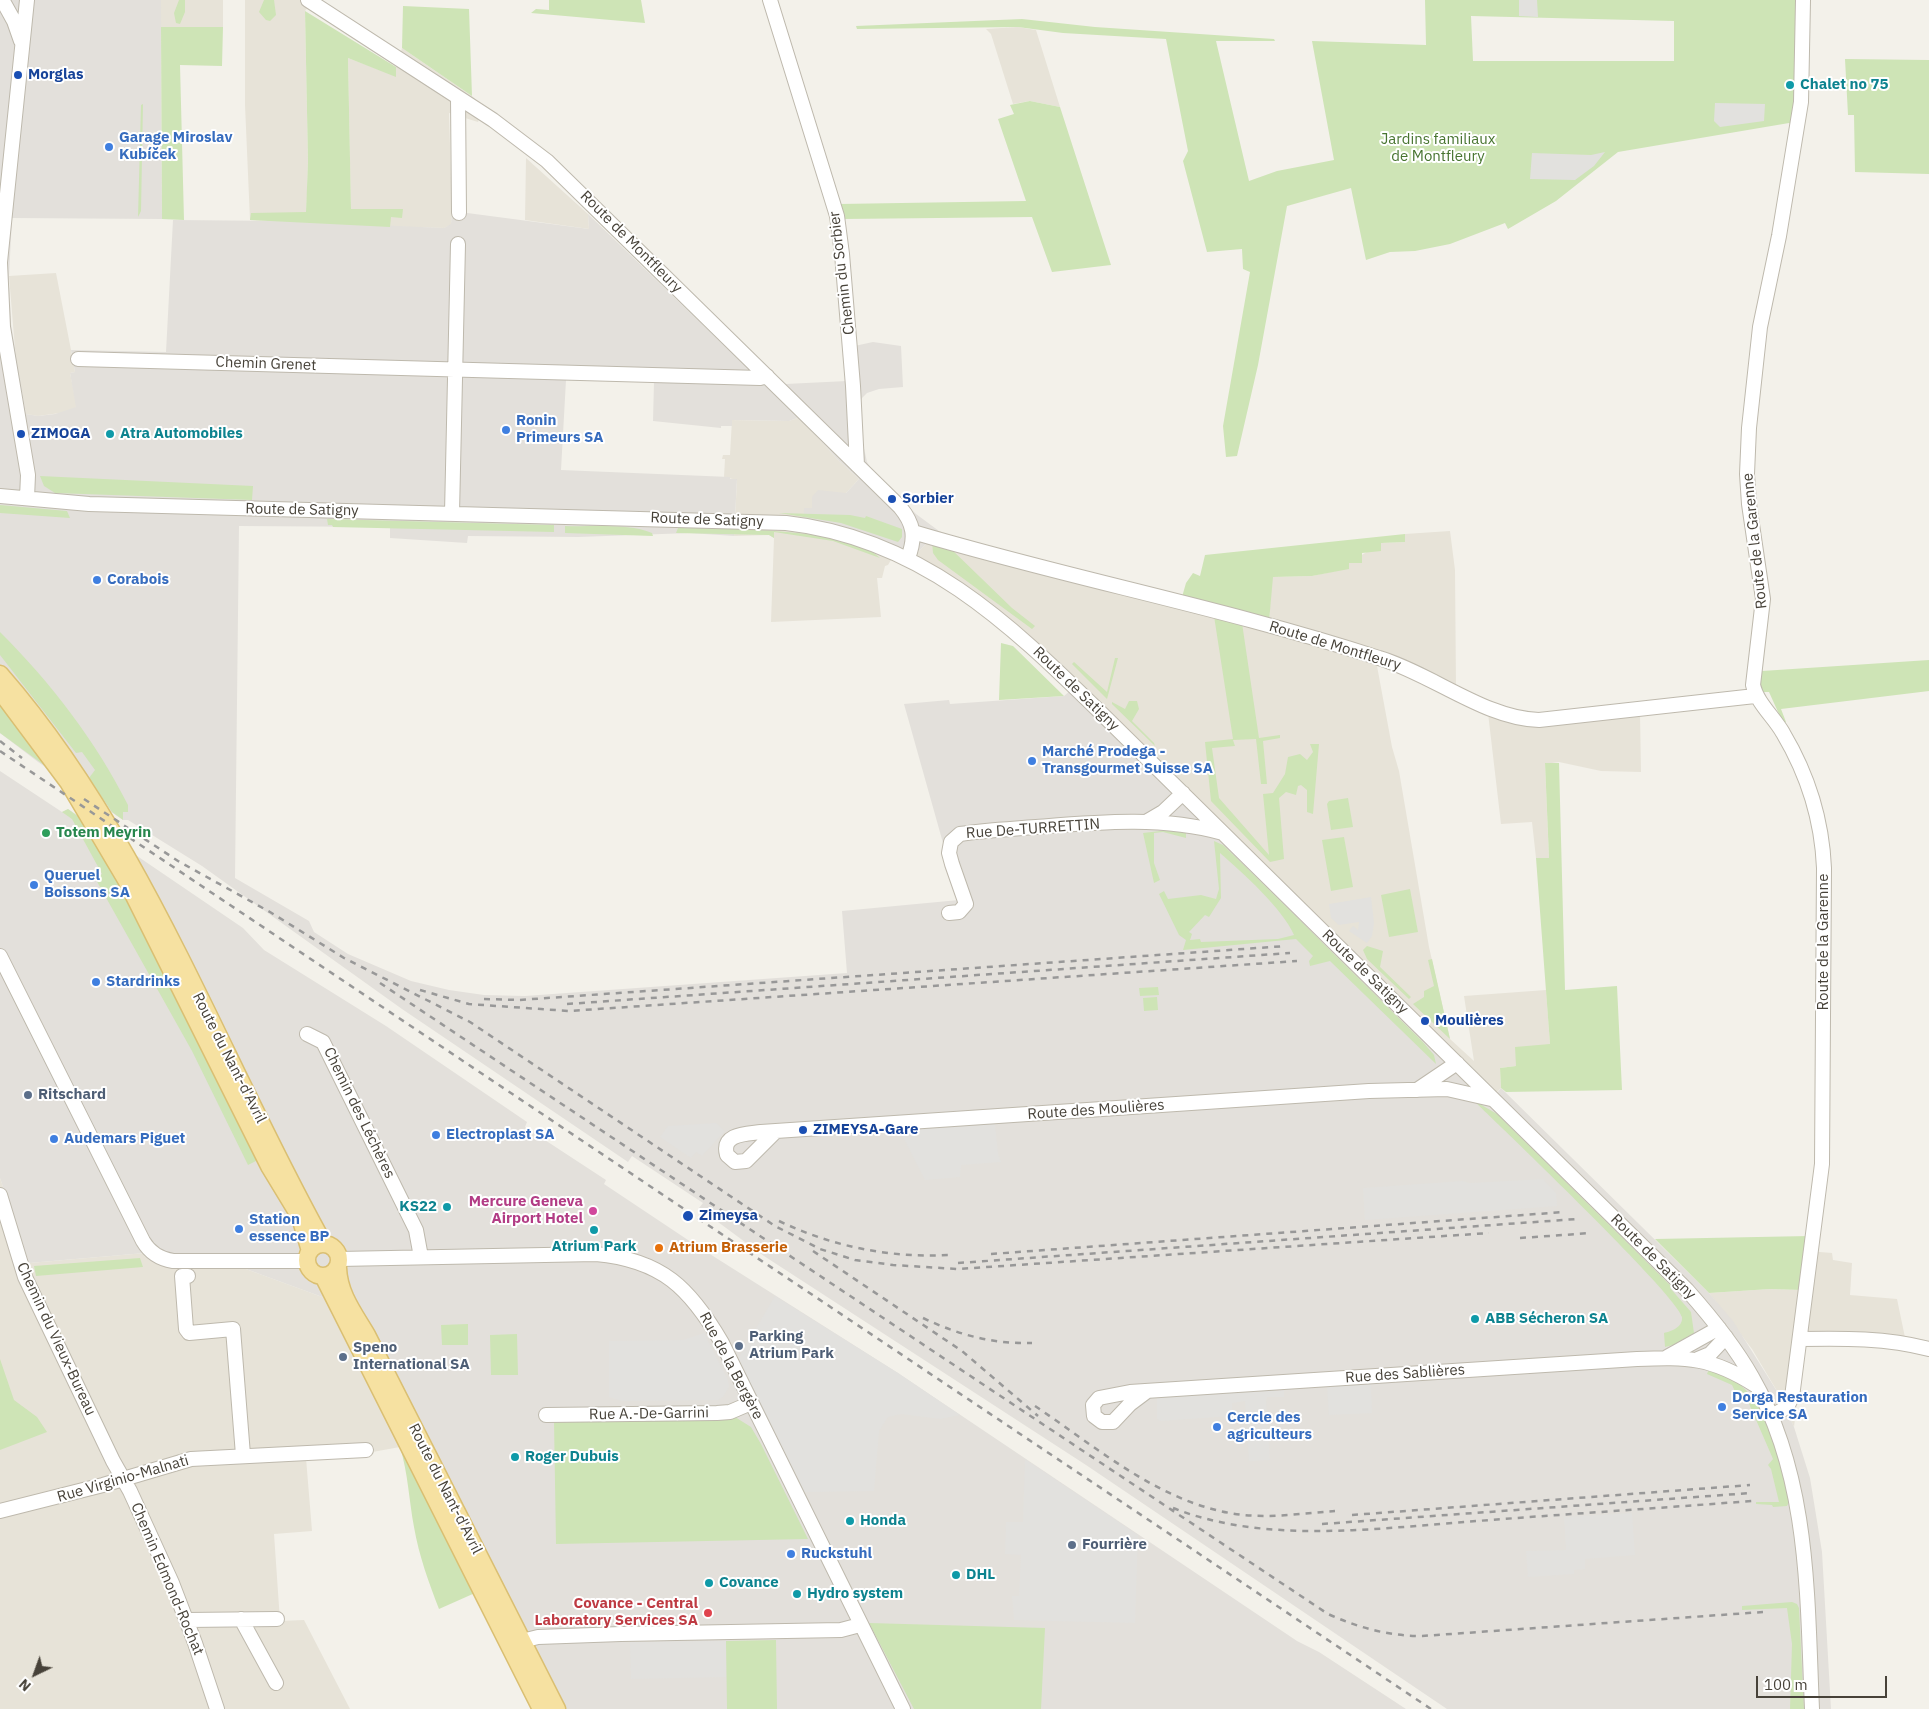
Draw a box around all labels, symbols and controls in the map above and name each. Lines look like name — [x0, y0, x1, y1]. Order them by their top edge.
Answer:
place label: Morglas — [28, 66, 84, 84]
marker: Morglas — [12, 69, 24, 81]
place label: Chalet no 75 — [1800, 76, 1888, 94]
marker: Chalet no 75 — [1784, 79, 1796, 91]
place label: Garage Miroslav Kubíček — [119, 129, 232, 164]
park label: Jardins familiaux de Montfleury — [1381, 131, 1495, 166]
marker: Garage Miroslav Kubíček — [103, 141, 115, 153]
street label: Route de Montfleury — [576, 187, 686, 297]
street label: Chemin du Sorbier — [825, 210, 859, 336]
street label: Chemin Grenet — [215, 353, 317, 375]
place label: Ronin Primeurs SA — [516, 412, 604, 447]
marker: Ronin Primeurs SA — [500, 424, 512, 436]
place label: ZIMOGA — [31, 425, 91, 443]
place label: Atra Automobiles — [120, 425, 243, 443]
marker: ZIMOGA — [15, 428, 27, 440]
marker: Atra Automobiles — [104, 428, 116, 440]
street label: Route de la Garenne — [1739, 472, 1771, 610]
place label: Sorbier — [902, 490, 954, 508]
marker: Sorbier — [886, 493, 898, 505]
street label: Route de Satigny — [245, 500, 359, 520]
street label: Route de Satigny — [650, 509, 764, 531]
place label: Corabois — [107, 571, 169, 589]
marker: Corabois — [91, 574, 103, 586]
street label: Route de Montfleury — [1267, 617, 1403, 675]
street label: Route de Satigny — [1029, 643, 1123, 735]
place label: Marché Prodega - Transgourmet Suisse SA — [1042, 743, 1213, 778]
marker: Marché Prodega - Transgourmet Suisse SA — [1026, 755, 1038, 767]
street label: Rue De-TURRETTIN — [965, 815, 1101, 843]
place label: Totem Meyrin — [56, 824, 151, 842]
marker: Totem Meyrin — [40, 827, 52, 839]
place label: Queruel Boissons SA — [44, 867, 130, 902]
street label: Route de la Garenne — [1815, 874, 1833, 1010]
marker: Queruel Boissons SA — [28, 879, 40, 891]
street label: Route de Satigny — [1318, 926, 1412, 1018]
place label: Stardrinks — [106, 973, 180, 991]
marker: Stardrinks — [90, 976, 102, 988]
street label: Route du Nant-d'Avril — [188, 990, 270, 1126]
place label: Moulières — [1435, 1012, 1504, 1030]
marker: Moulières — [1419, 1015, 1431, 1027]
street label: Chemin des Léchères — [319, 1045, 399, 1181]
place label: Ritschard — [38, 1086, 106, 1104]
marker: Ritschard — [22, 1089, 34, 1101]
street label: Route des Moulières — [1027, 1096, 1165, 1124]
place label: ZIMEYSA-Gare — [813, 1121, 918, 1139]
marker: ZIMEYSA-Gare — [797, 1124, 809, 1136]
place label: Electroplast SA — [446, 1126, 555, 1144]
marker: Electroplast SA — [430, 1129, 442, 1141]
place label: Audemars Piguet — [64, 1130, 185, 1148]
marker: Audemars Piguet — [48, 1133, 60, 1145]
place label: Mercure Geneva Airport Hotel — [469, 1193, 583, 1228]
place label: KS22 — [399, 1198, 437, 1216]
marker: KS22 — [441, 1201, 453, 1213]
marker: Mercure Geneva Airport Hotel — [587, 1205, 599, 1217]
place label: Zimeysa — [699, 1207, 758, 1225]
marker: Zimeysa — [681, 1209, 695, 1223]
place label: Station essence BP — [249, 1211, 329, 1246]
street label: Route de Satigny — [1607, 1211, 1699, 1303]
marker: Station essence BP — [233, 1223, 245, 1235]
marker: Atrium Park — [588, 1224, 600, 1236]
place label: Atrium Park — [552, 1238, 636, 1256]
place label: Atrium Brasserie — [669, 1239, 788, 1257]
marker: Atrium Brasserie — [653, 1242, 665, 1254]
street label: Chemin du Vieux-Bureau — [13, 1260, 99, 1418]
street label: Rue de la Bergère — [695, 1309, 767, 1423]
place label: ABB Sécheron SA — [1485, 1310, 1608, 1328]
marker: ABB Sécheron SA — [1469, 1313, 1481, 1325]
place label: Parking Atrium Park — [749, 1328, 834, 1363]
place label: Speno International SA — [353, 1339, 470, 1374]
marker: Parking Atrium Park — [733, 1340, 745, 1352]
marker: Speno International SA — [337, 1351, 349, 1363]
street label: Rue des Sablières — [1344, 1361, 1466, 1387]
place label: Dorga Restauration Service SA — [1732, 1389, 1868, 1424]
marker: Dorga Restauration Service SA — [1716, 1401, 1728, 1413]
street label: Rue A.-De-Garrini — [589, 1404, 709, 1424]
place label: Cercle des agriculteurs — [1227, 1409, 1312, 1444]
street label: Route du Nant-d'Avril — [404, 1421, 486, 1557]
marker: Cercle des agriculteurs — [1211, 1421, 1223, 1433]
place label: Roger Dubuis — [525, 1448, 619, 1466]
marker: Roger Dubuis — [509, 1451, 521, 1463]
street label: Rue Virginio-Malnati — [55, 1452, 191, 1506]
street label: Chemin Edmond-Rochat — [127, 1500, 207, 1658]
place label: Honda — [860, 1512, 906, 1530]
marker: Honda — [844, 1515, 856, 1527]
place label: Fourrière — [1082, 1536, 1147, 1554]
marker: Fourrière — [1066, 1539, 1078, 1551]
place label: Ruckstuhl — [801, 1545, 872, 1563]
marker: Ruckstuhl — [785, 1548, 797, 1560]
place label: DHL — [966, 1566, 995, 1584]
marker: DHL — [950, 1569, 962, 1581]
place label: Covance — [719, 1574, 779, 1592]
marker: Covance — [703, 1577, 715, 1589]
place label: Hydro system — [807, 1585, 903, 1603]
marker: Hydro system — [791, 1588, 803, 1600]
place label: Covance - Central Laboratory Services SA — [535, 1595, 698, 1630]
marker: Covance - Central Laboratory Services SA — [702, 1607, 714, 1619]
north arrow — [10, 1649, 60, 1699]
scale bar — [1759, 1666, 1890, 1698]
text: N — [15, 1675, 35, 1695]
text: 100 m — [1764, 1675, 1808, 1694]

